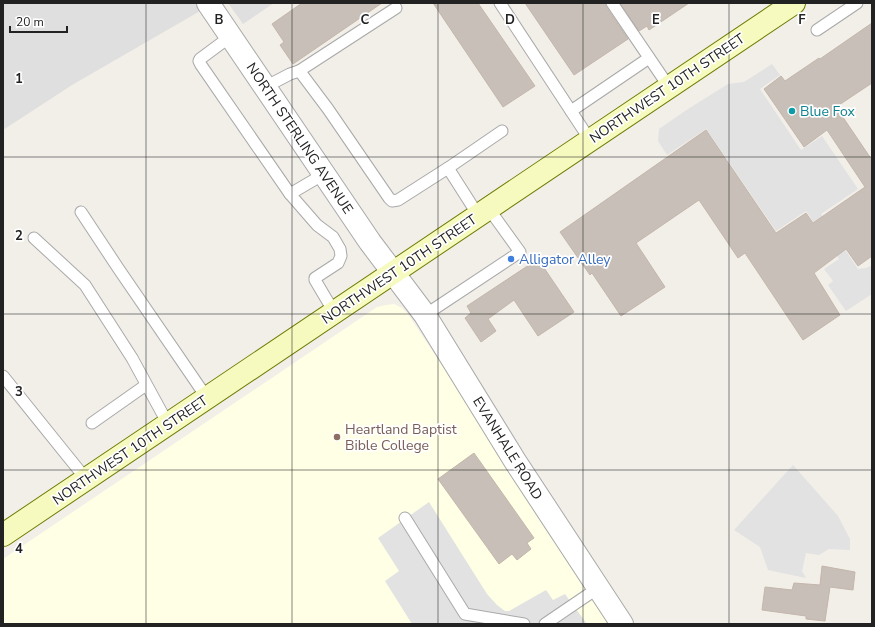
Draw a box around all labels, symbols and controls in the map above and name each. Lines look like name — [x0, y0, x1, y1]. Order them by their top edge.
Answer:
scale bar — [10, 8, 67, 34]
text: B — [215, 11, 224, 29]
text: C — [361, 11, 370, 29]
text: D — [505, 11, 515, 29]
text: E — [652, 11, 660, 29]
text: F — [798, 11, 806, 29]
text: 20 m — [16, 14, 44, 30]
street label: NORTHWEST 10TH STREET — [586, 29, 749, 148]
street label: NORTH STERLING AVENUE — [242, 59, 357, 218]
text: 1 — [15, 70, 23, 88]
place label: Blue Fox — [800, 102, 856, 121]
marker: Blue Fox — [787, 106, 797, 116]
street label: NORTHWEST 10TH STREET — [318, 210, 481, 329]
text: 2 — [15, 227, 23, 245]
place label: Alligator Alley — [519, 250, 611, 269]
marker: Alligator Alley — [506, 254, 516, 264]
text: 3 — [15, 383, 23, 401]
street label: NORTHWEST 10TH STREET — [49, 391, 212, 510]
street label: EVANHALE ROAD — [468, 393, 547, 503]
place label: Heartland Baptist Bible College — [345, 420, 457, 455]
marker: Heartland Baptist Bible College — [332, 432, 342, 442]
text: 4 — [15, 540, 23, 558]

